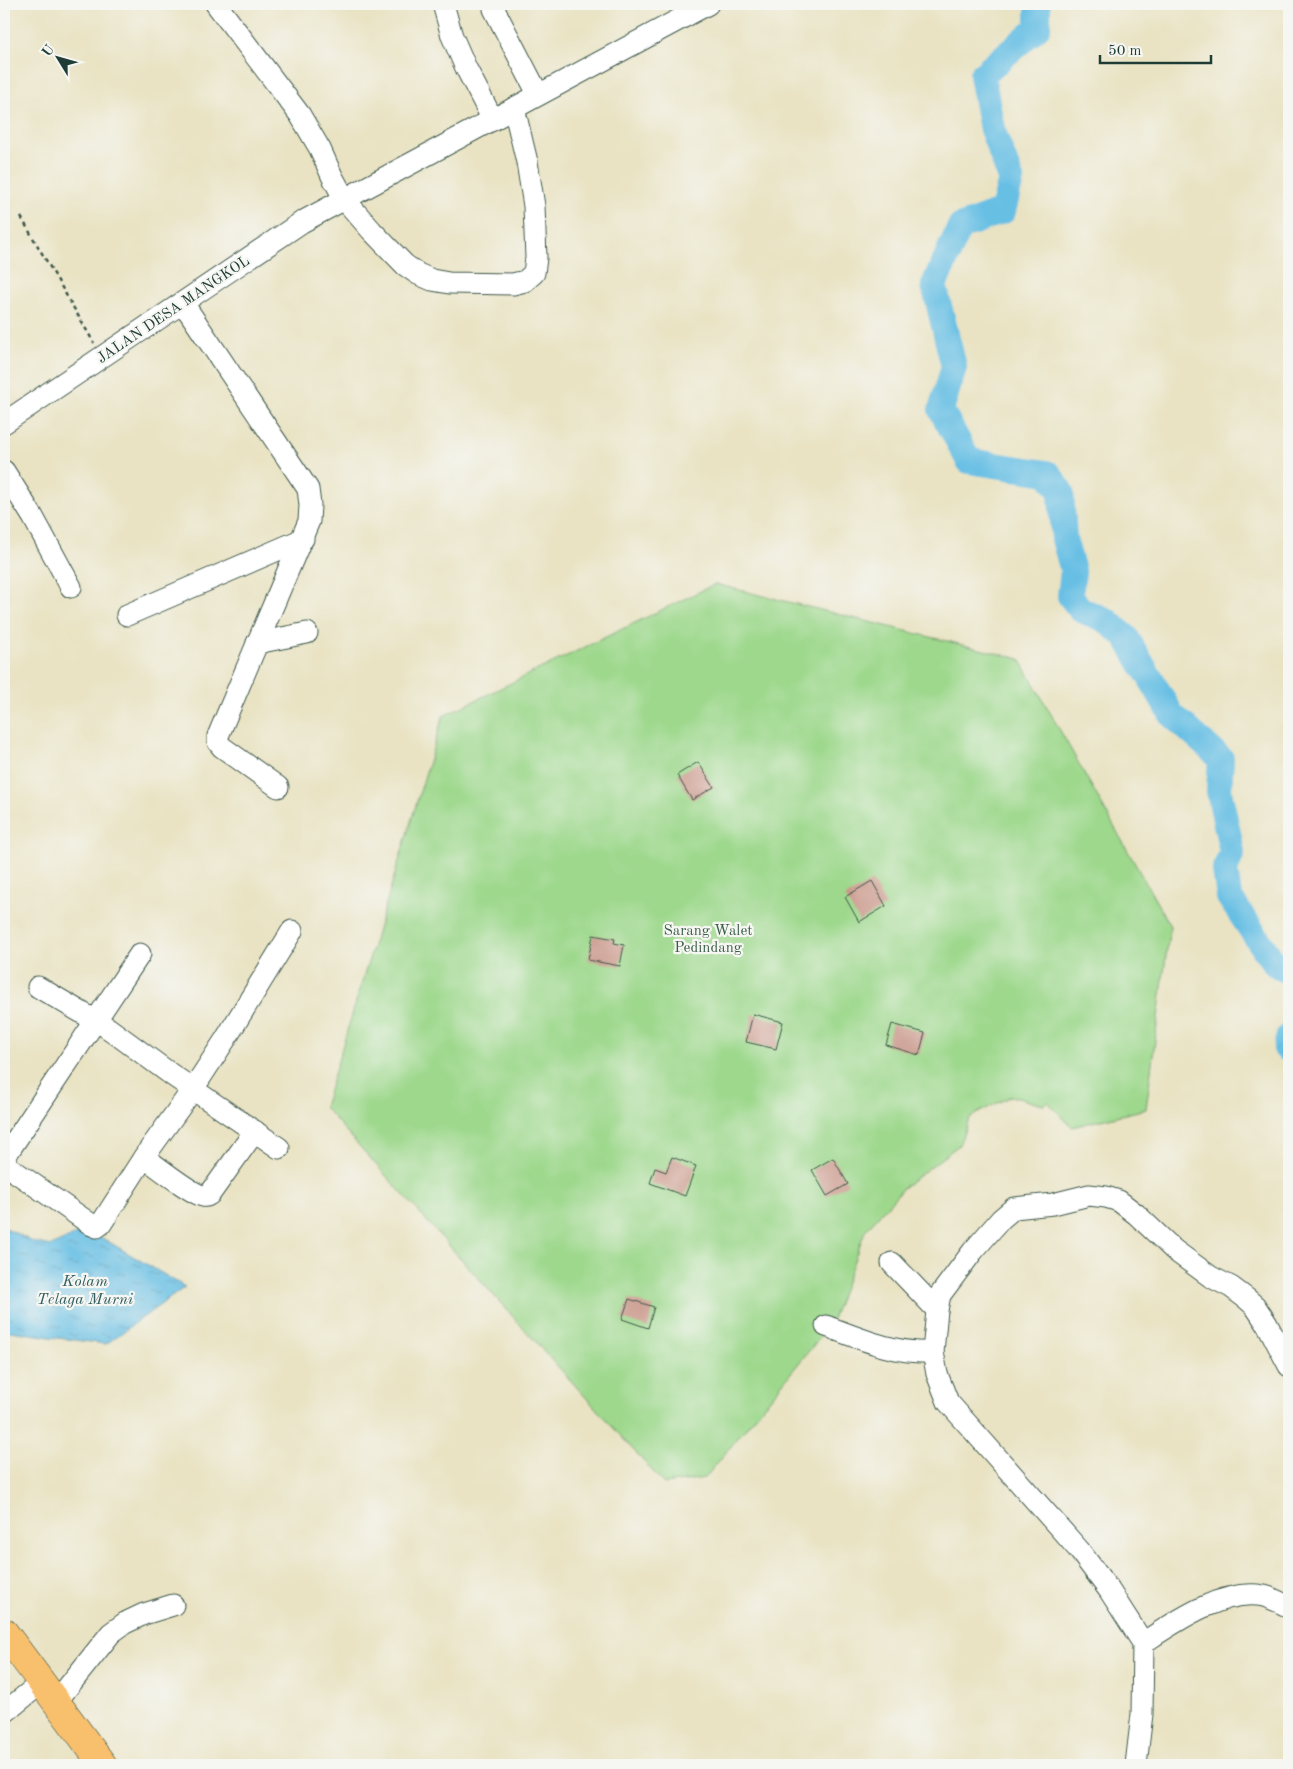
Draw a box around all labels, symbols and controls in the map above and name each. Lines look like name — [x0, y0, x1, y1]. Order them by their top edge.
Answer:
north arrow — [32, 32, 82, 82]
scale bar — [1100, 32, 1212, 64]
text: U — [39, 42, 57, 59]
text: 50 m — [1108, 44, 1142, 59]
street label: JALAN DESA MANGKOL — [95, 254, 253, 367]
park label: Sarang Walet Pedindang — [663, 924, 753, 956]
water label: Kolam Telaga Murni — [37, 1274, 134, 1308]

